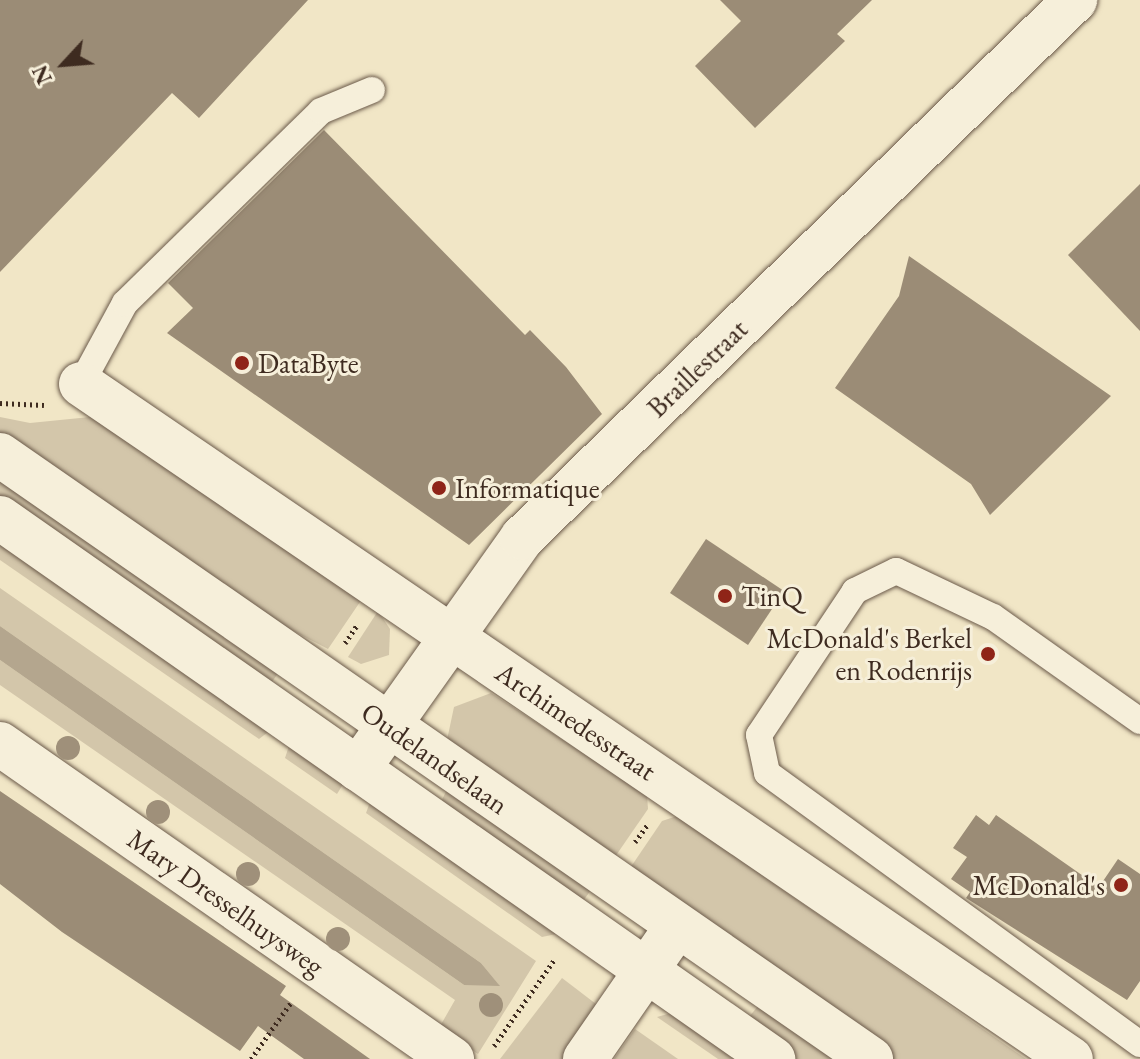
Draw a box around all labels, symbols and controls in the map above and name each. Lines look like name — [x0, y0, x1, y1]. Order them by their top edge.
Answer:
north arrow — [24, 24, 104, 104]
text: N — [25, 60, 59, 89]
street label: Braillestraat — [640, 312, 754, 424]
place label: DataByte — [258, 346, 359, 380]
marker: DataByte — [233, 354, 251, 372]
place label: Informatique — [455, 471, 600, 505]
marker: Informatique — [430, 479, 448, 497]
place label: TinQ — [741, 579, 803, 613]
marker: TinQ — [716, 587, 734, 605]
place label: McDonald's Berkel en Rodenrijs — [766, 621, 972, 687]
marker: McDonald's Berkel en Rodenrijs — [979, 645, 997, 663]
street label: Archimedesstraat — [489, 655, 663, 787]
street label: Oudelandselaan — [355, 695, 515, 821]
street label: Mary Dresselhuysweg — [121, 822, 331, 982]
place label: McDonald's — [972, 868, 1105, 902]
marker: McDonald's — [1112, 876, 1130, 894]

